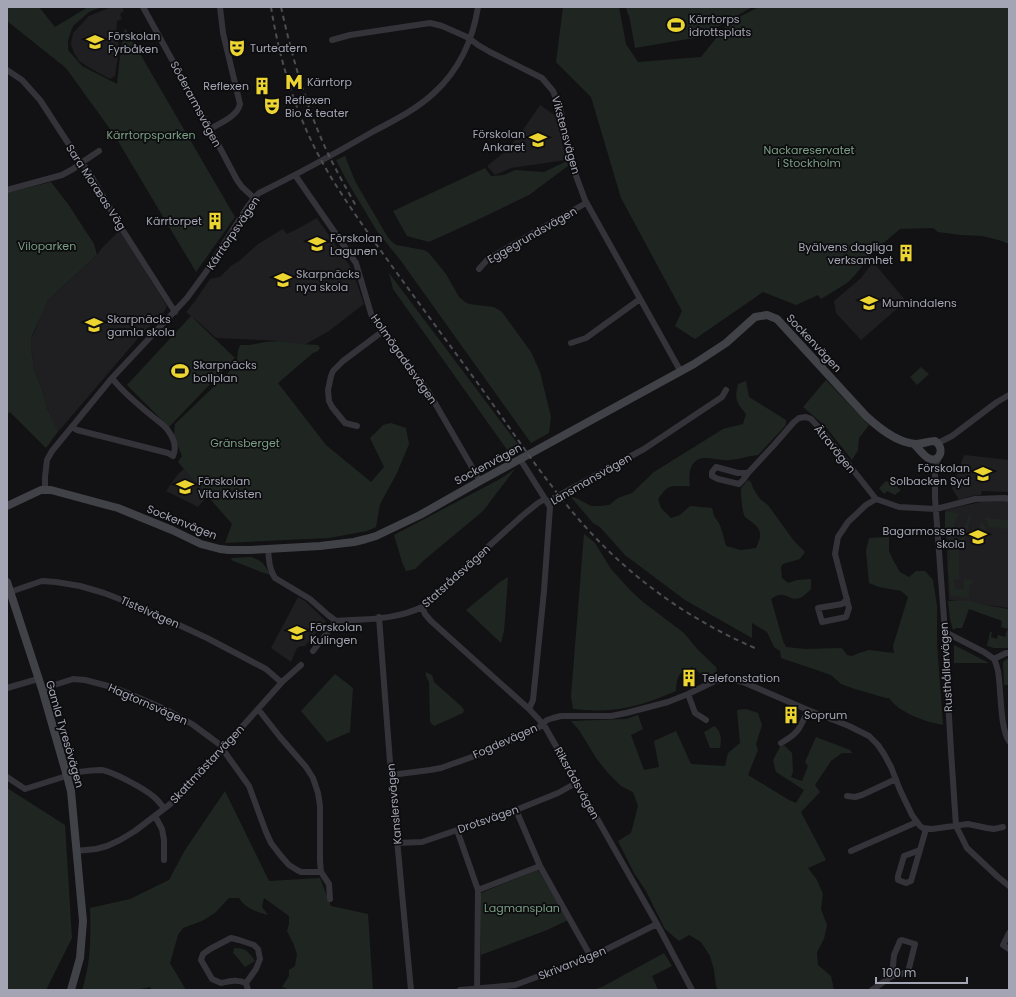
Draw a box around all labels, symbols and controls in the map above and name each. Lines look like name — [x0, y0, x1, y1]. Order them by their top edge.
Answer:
place label: Kärrtorps idrottsplats — [689, 11, 752, 40]
sports icon: Kärrtorps idrottsplats — [666, 15, 686, 35]
place label: Förskolan Fyrbåken — [108, 28, 160, 57]
school or university icon: Förskolan Fyrbåken — [85, 32, 105, 52]
theatre icon: Turteatern — [227, 38, 247, 58]
place label: Turteatern — [250, 40, 307, 56]
street label: Söderarmsvägen — [167, 58, 225, 150]
metro station icon: Kärrtorp — [284, 72, 304, 92]
place label: Kärrtorp — [307, 74, 352, 90]
building icon: Reflexen — [252, 76, 272, 96]
place label: Reflexen — [203, 78, 249, 94]
place label: Reflexen Bio & teater — [285, 92, 349, 121]
street label: Vikstensvägen — [548, 94, 584, 176]
theatre icon: Reflexen Bio & teater — [262, 96, 282, 116]
place label: Förskolan Ankaret — [473, 126, 525, 155]
park label: Kärrtorpsparken — [106, 127, 196, 143]
school or university icon: Förskolan Ankaret — [528, 130, 548, 150]
street label: Sara Moræas Väg — [62, 141, 130, 233]
park label: Nackareservatet i Stockholm — [764, 142, 854, 171]
street label: Kärrtorpsvägen — [202, 193, 264, 273]
street label: Eggegrundsvägen — [484, 203, 580, 267]
building icon: Kärrtorpet — [205, 211, 225, 231]
place label: Kärrtorpet — [146, 213, 202, 229]
place label: Förskolan Lagunen — [330, 230, 382, 259]
school or university icon: Förskolan Lagunen — [307, 234, 327, 254]
park label: Viloparken — [18, 238, 76, 254]
place label: Byälvens dagliga verksamhet — [799, 239, 893, 268]
building icon: Byälvens dagliga verksamhet — [896, 243, 916, 263]
place label: Skarpnäcks nya skola — [296, 266, 360, 295]
school or university icon: Skarpnäcks nya skola — [273, 270, 293, 290]
school or university icon: Mumindalens — [859, 293, 879, 313]
place label: Mumindalens — [882, 295, 957, 311]
street label: Sockenvägen — [783, 310, 845, 376]
place label: Skarpnäcks gamla skola — [107, 311, 175, 340]
street label: Holmögaddsvägen — [367, 311, 441, 407]
school or university icon: Skarpnäcks gamla skola — [84, 315, 104, 335]
place label: Skarpnäcks bollplan — [193, 357, 257, 386]
sports icon: Skarpnäcks bollplan — [170, 361, 190, 381]
street label: Ätravägen — [811, 421, 859, 477]
park label: Gränsberget — [210, 435, 280, 451]
street label: Sockenvägen — [451, 439, 525, 489]
street label: Länsmansvägen — [547, 449, 635, 509]
place label: Förskolan Solbacken Syd — [890, 460, 970, 489]
school or university icon: Förskolan Solbacken Syd — [973, 464, 993, 484]
place label: Förskolan Vita Kvisten — [198, 473, 262, 502]
school or university icon: Förskolan Vita Kvisten — [175, 477, 195, 497]
street label: Sockenvägen — [144, 501, 220, 543]
place label: Bagarmossens skola — [882, 523, 965, 552]
school or university icon: Bagarmossens skola — [968, 527, 988, 547]
street label: Statsrådsvägen — [418, 541, 494, 611]
street label: Tistelvägen — [118, 592, 182, 632]
place label: Förskolan Kulingen — [310, 619, 362, 648]
street label: Rusthållarvägen — [936, 622, 956, 712]
school or university icon: Förskolan Kulingen — [287, 623, 307, 643]
building icon: Telefonstation — [679, 668, 699, 688]
place label: Telefonstation — [702, 670, 780, 686]
street label: Gamla Tyresövägen — [42, 678, 88, 790]
street label: Hagtornsvägen — [106, 679, 190, 729]
building icon: Soprum — [781, 705, 801, 725]
place label: Soprum — [804, 707, 847, 723]
street label: Fogdevägen — [470, 720, 540, 762]
street label: Skattmästarvägen — [166, 721, 248, 807]
street label: Riksrådsvägen — [551, 744, 603, 822]
street label: Kanslersvägen — [382, 763, 406, 845]
street label: Drotsvägen — [455, 801, 521, 837]
park label: Lagmansplan — [484, 900, 560, 916]
street label: Skrivarvägen — [536, 942, 608, 984]
scale bar — [876, 959, 967, 985]
text: 100 m — [882, 964, 916, 981]

